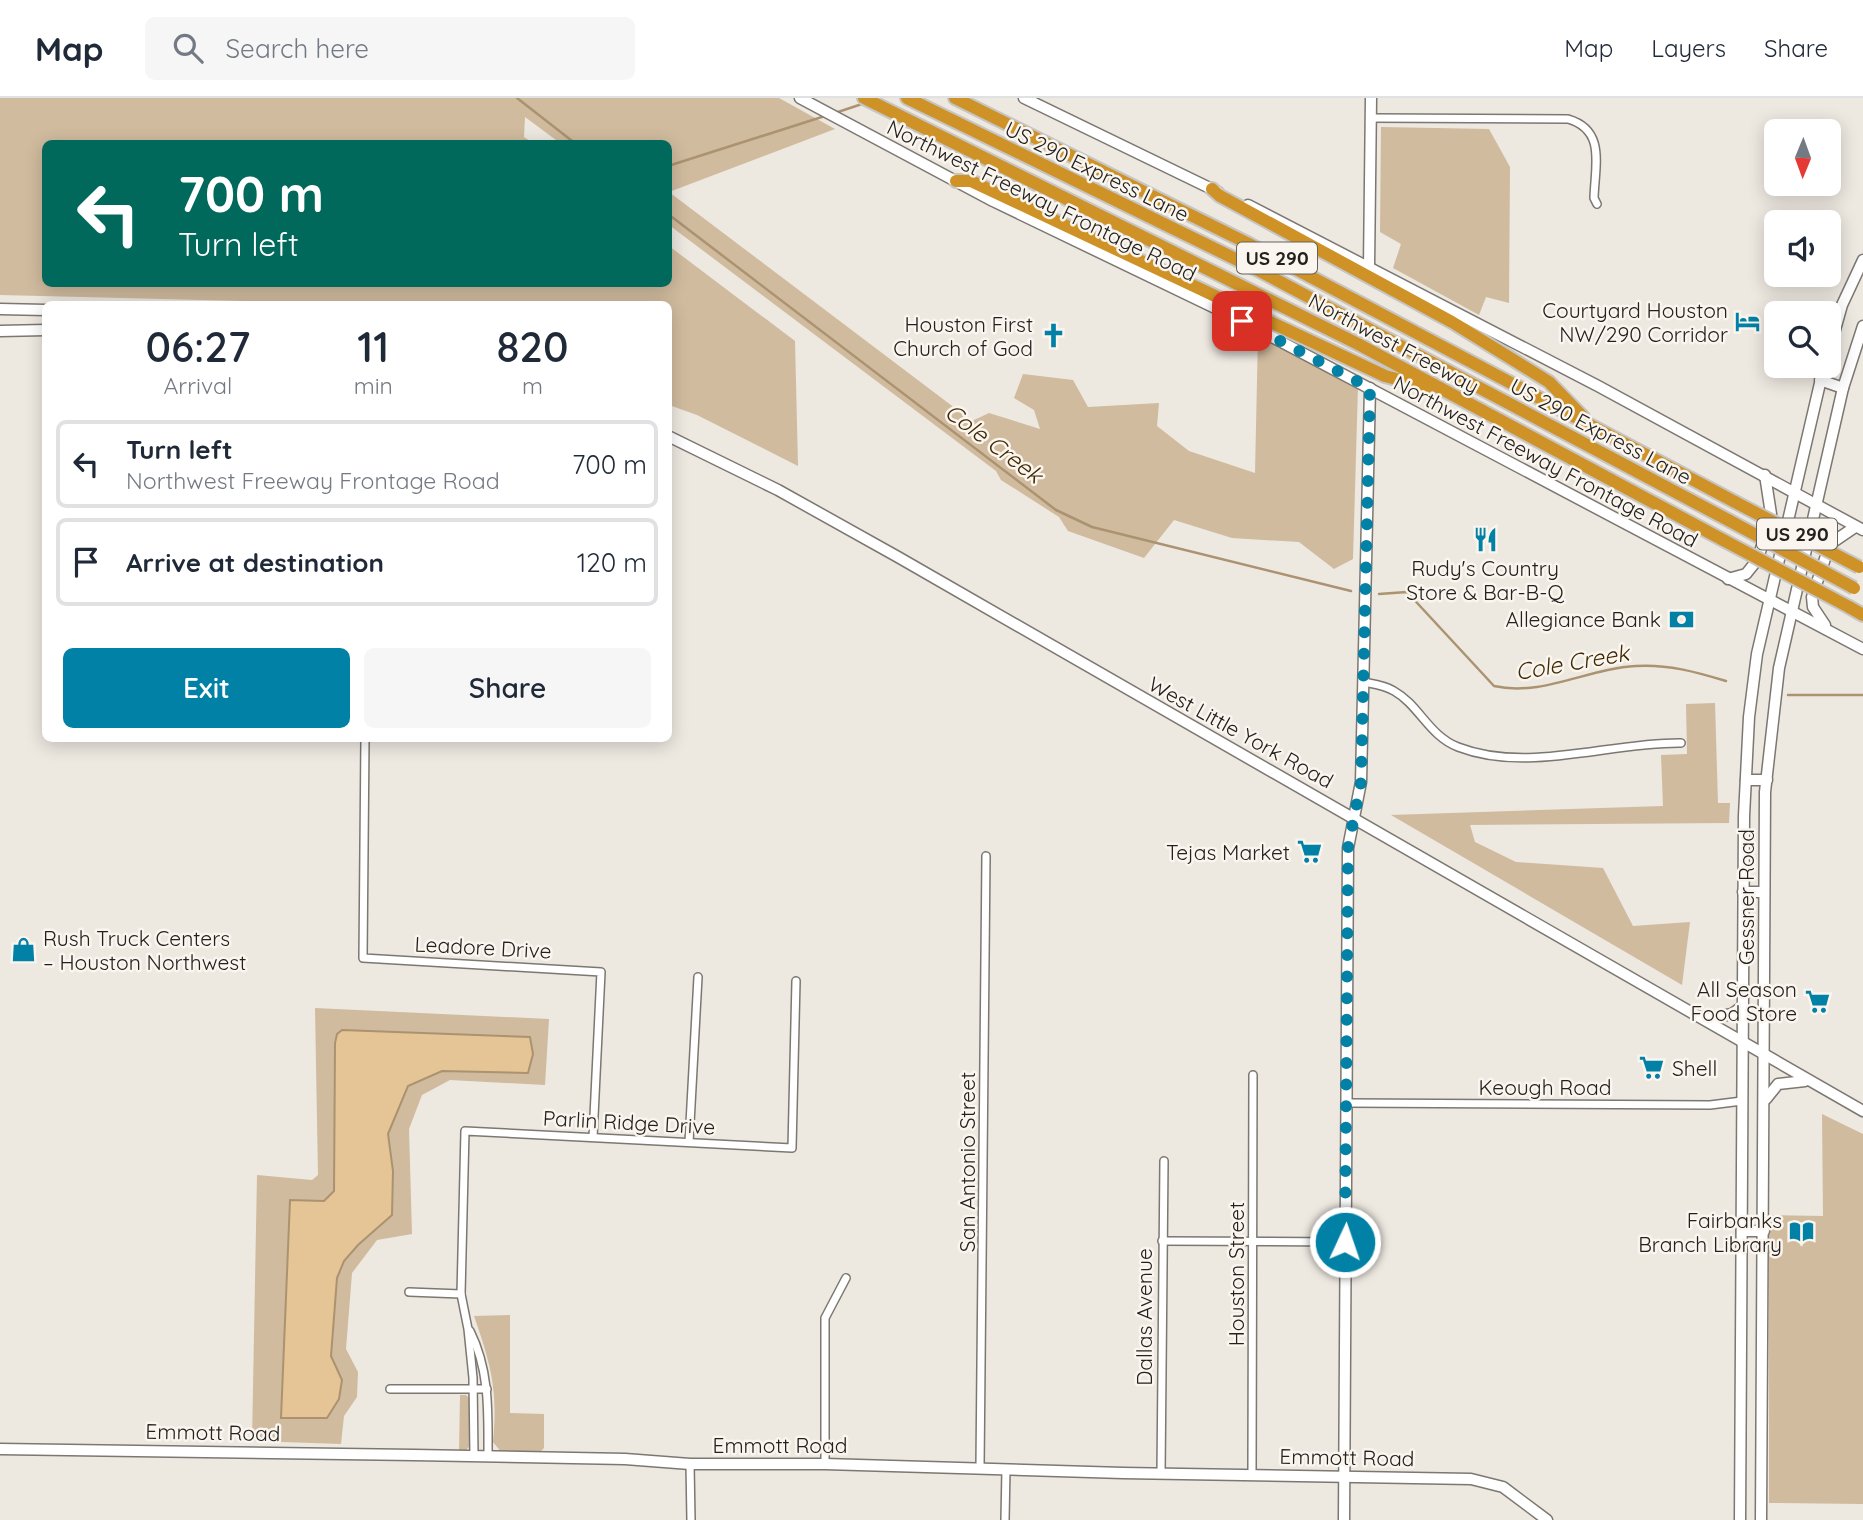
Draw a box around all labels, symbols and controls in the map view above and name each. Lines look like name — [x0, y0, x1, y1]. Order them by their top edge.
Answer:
search box — [145, 17, 635, 80]
text: Map — [35, 28, 103, 69]
icon: search — [169, 29, 207, 67]
text: Search here — [225, 32, 369, 65]
text: Map — [1564, 33, 1613, 63]
text: Layers — [1651, 33, 1726, 63]
text: Share — [1764, 33, 1828, 63]
street label: Northwest Freeway Frontage Road — [883, 114, 1201, 286]
street label: US 290 Express Lane — [1001, 115, 1193, 227]
north arrow — [1764, 119, 1841, 196]
map controls — [1764, 119, 1841, 378]
text: 700 m — [178, 163, 324, 224]
icon: left — [63, 168, 154, 259]
button: sound — [1764, 210, 1841, 287]
text: Turn left — [178, 224, 299, 264]
road number: US 290 — [1237, 242, 1317, 274]
street label: Northwest Freeway — [1304, 287, 1484, 399]
pin — [1212, 291, 1272, 351]
place label: Courtyard Houston NW/290 Corridor — [1542, 297, 1728, 347]
button: search — [1764, 301, 1841, 378]
icon: arrive — [1223, 302, 1261, 340]
hotel icon: Courtyard Houston NW/290 Corridor — [1734, 308, 1762, 336]
place label: Houston First Church of God — [893, 311, 1033, 361]
text: 06:27 — [145, 320, 250, 373]
text: 11 — [357, 320, 389, 373]
text: 820 — [496, 320, 569, 373]
church icon: Houston First Church of God — [1039, 322, 1067, 350]
street label: Northwest Freeway Frontage Road — [1389, 369, 1703, 553]
text: Arrival — [163, 371, 232, 400]
text: min — [354, 371, 393, 400]
text: m — [522, 371, 543, 400]
street label: US 290 Express Lane — [1506, 372, 1696, 490]
water label: Cole Creek — [939, 397, 1050, 490]
text: Turn left — [126, 433, 233, 466]
icon: left — [67, 445, 105, 483]
text: 700 m — [572, 448, 647, 481]
text: Northwest Freeway Frontage Road — [126, 466, 500, 495]
road number: US 290 — [1757, 518, 1837, 550]
restaurant icon: Rudy's Country Store & Bar-B-Q — [1471, 525, 1499, 553]
icon: arrive — [67, 543, 105, 581]
text: Arrive at destination — [126, 546, 384, 579]
text: 120 m — [577, 546, 647, 579]
place label: Rudy's Country Store & Bar-B-Q — [1406, 555, 1564, 605]
bank icon: Allegiance Bank — [1667, 605, 1695, 633]
place label: Allegiance Bank — [1505, 606, 1661, 632]
water label: Cole Creek — [1513, 637, 1633, 686]
button: Exit — [63, 648, 350, 728]
button: Share — [364, 648, 651, 728]
street label: West Little York Road — [1144, 670, 1338, 794]
street label: Gessner Road — [1733, 829, 1759, 965]
supermarket icon: Tejas Market — [1296, 838, 1324, 866]
place label: Tejas Market — [1166, 839, 1290, 865]
place label: Rush Truck Centers – Houston Northwest — [43, 925, 246, 975]
street label: Leadore Drive — [414, 930, 552, 964]
shop icon: Rush Truck Centers – Houston Northwest — [9, 936, 37, 964]
place label: All Season Food Store — [1691, 976, 1797, 1026]
supermarket icon: All Season Food Store — [1803, 987, 1831, 1015]
supermarket icon: Shell — [1638, 1054, 1666, 1082]
place label: Shell — [1672, 1055, 1717, 1081]
street label: San Antonio Street — [954, 1072, 980, 1252]
street label: Keough Road — [1479, 1074, 1611, 1100]
street label: Parlin Ridge Drive — [542, 1105, 716, 1139]
street label: Houston Street — [1223, 1202, 1249, 1346]
position arrow — [1308, 1205, 1382, 1279]
place label: Fairbanks Branch Library — [1638, 1207, 1782, 1257]
library icon: Fairbanks Branch Library — [1788, 1218, 1816, 1246]
street label: Dallas Avenue — [1131, 1248, 1157, 1386]
street label: Emmott Road — [145, 1418, 281, 1446]
street label: Emmott Road — [713, 1432, 848, 1458]
street label: Emmott Road — [1279, 1443, 1415, 1471]

